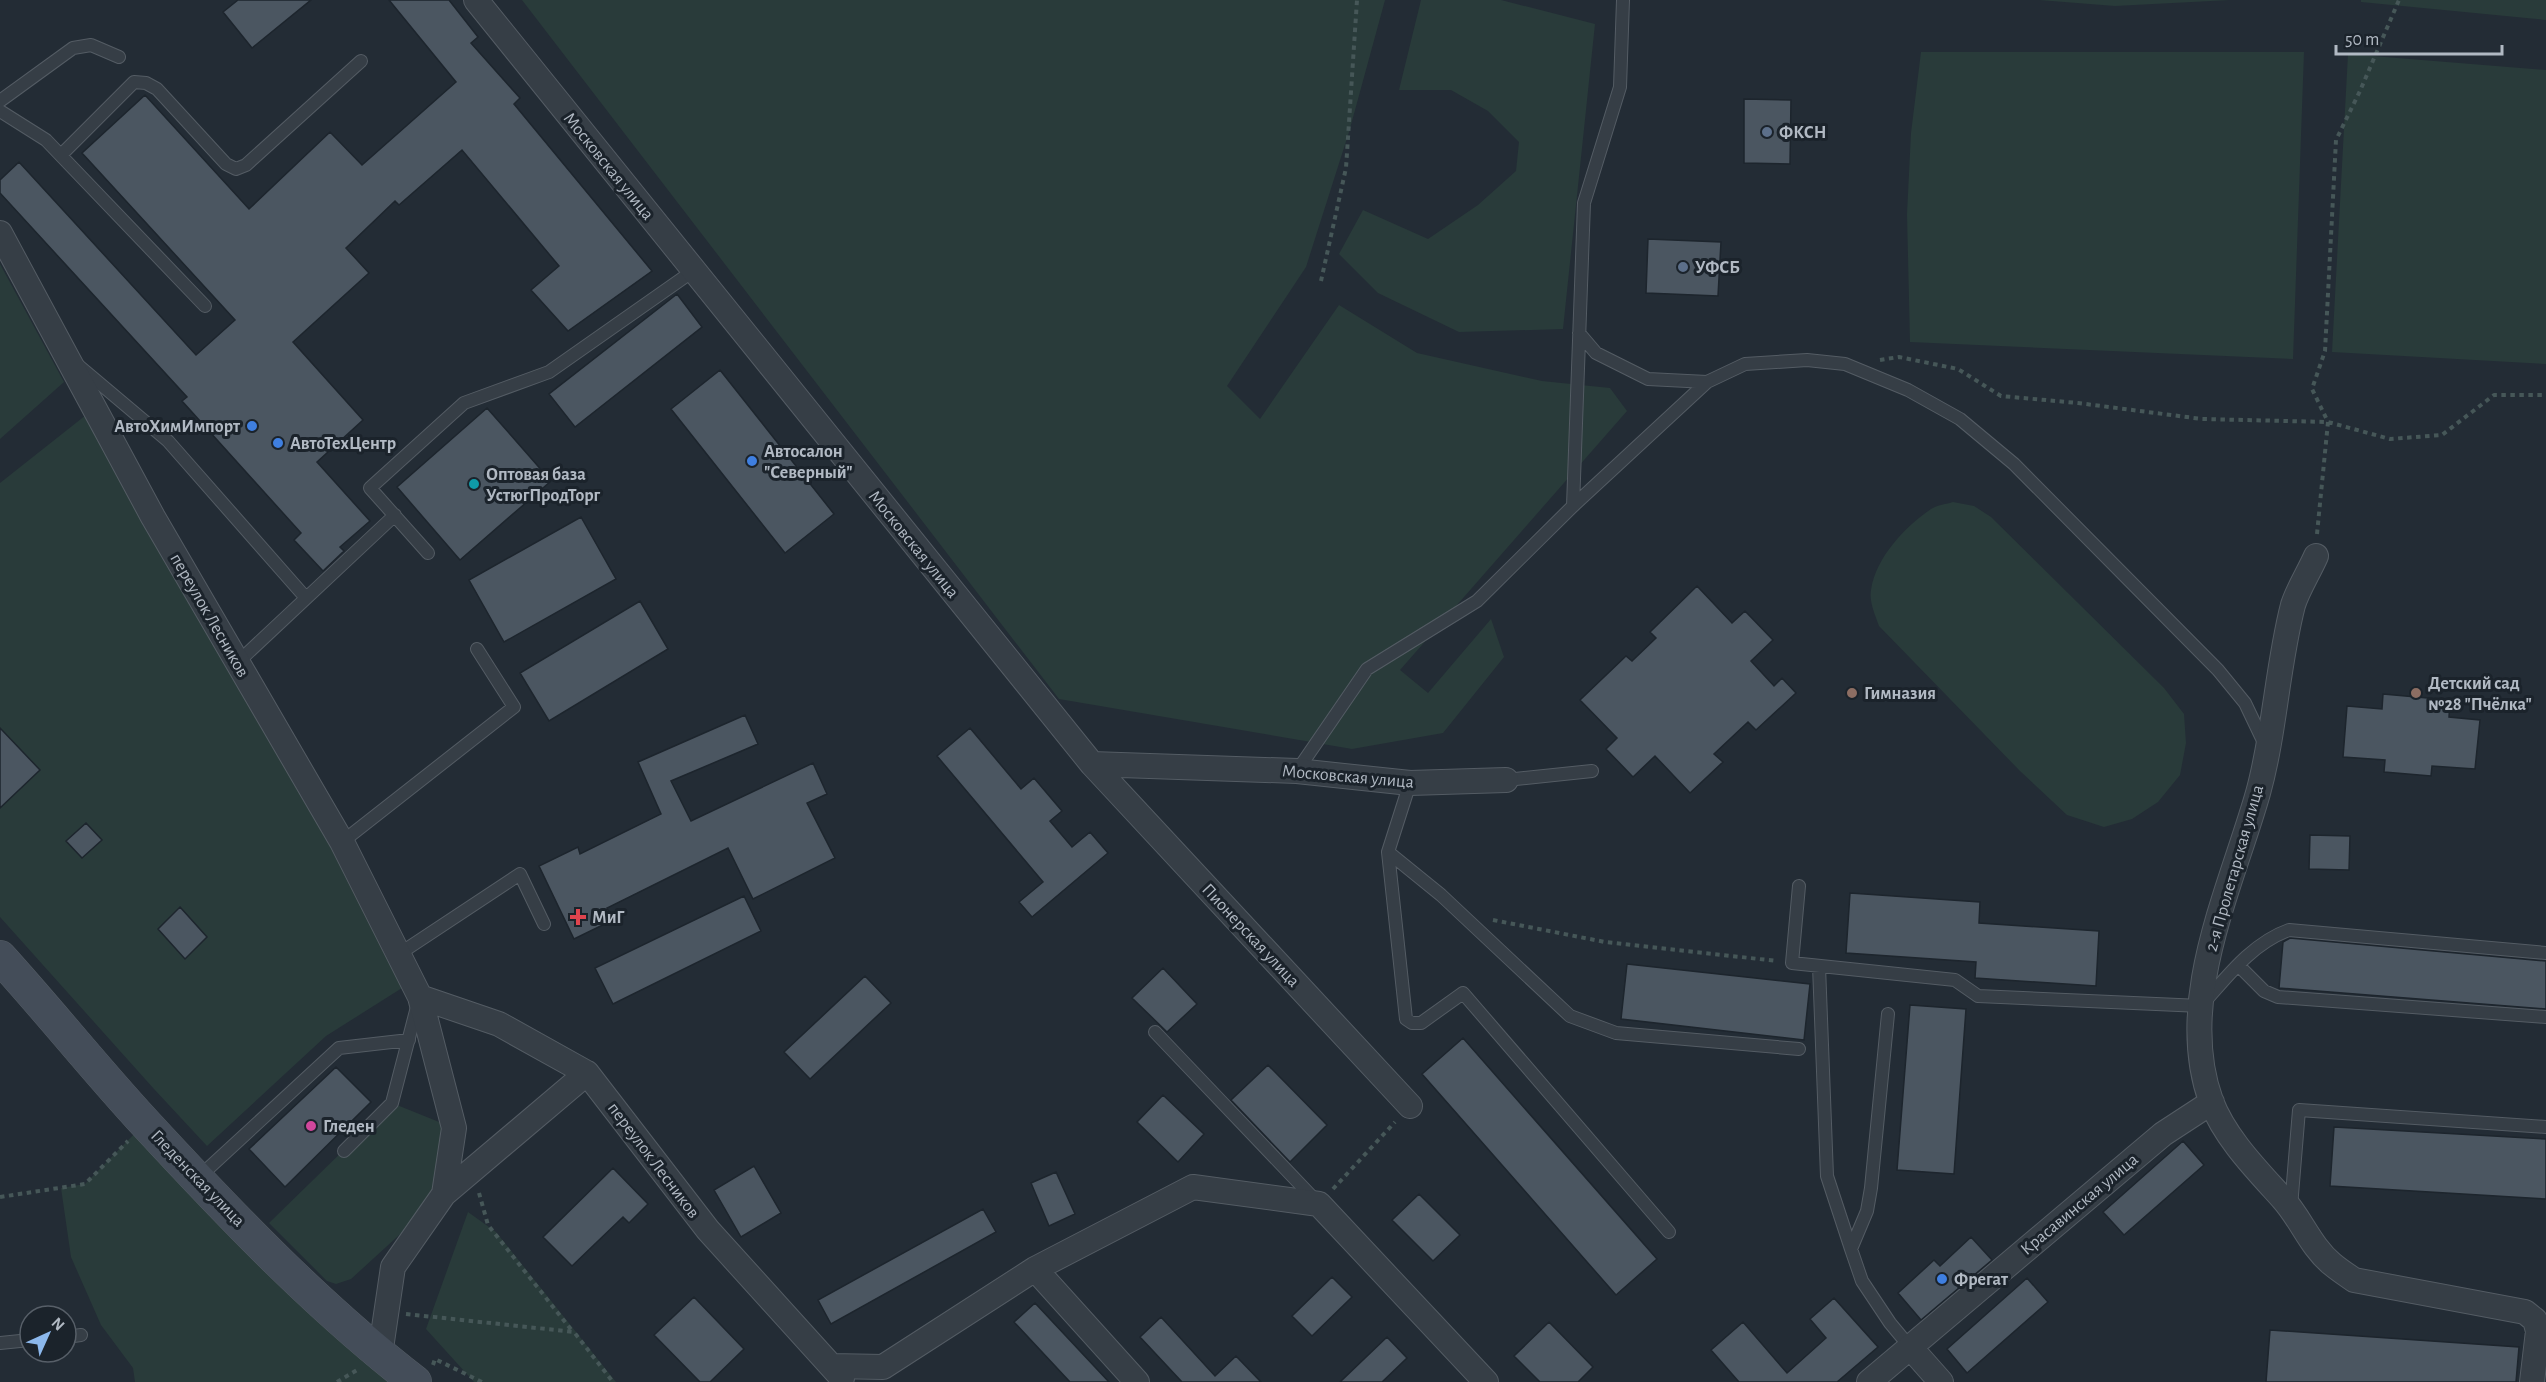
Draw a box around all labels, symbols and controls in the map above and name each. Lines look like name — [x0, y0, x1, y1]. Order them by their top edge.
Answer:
scale bar — [2336, 18, 2502, 56]
text: 50 m — [2345, 31, 2379, 49]
street label: Московская улица — [560, 110, 657, 224]
place label: ФКСН — [1779, 124, 1827, 142]
marker: ФКСН — [1760, 125, 1774, 139]
place label: УФСБ — [1695, 259, 1740, 277]
marker: УФСБ — [1676, 260, 1690, 274]
place label: АвтоХимИмпорт — [114, 418, 241, 436]
marker: АвтоХимИмпорт — [245, 419, 259, 433]
place label: АвтоТехЦентр — [290, 435, 396, 453]
marker: АвтоТехЦентр — [271, 436, 285, 450]
place label: Автосалон "Северный" — [764, 443, 853, 482]
marker: Автосалон "Северный" — [745, 454, 759, 468]
place label: Оптовая база УстюгПродТорг — [486, 466, 601, 505]
marker: Оптовая база УстюгПродТорг — [467, 477, 481, 491]
street label: Московская улица — [865, 488, 962, 602]
street label: переулок Лесников — [166, 550, 252, 681]
place label: Детский сад №28 "Пчёлка" — [2428, 675, 2532, 714]
place label: Гимназия — [1864, 685, 1936, 703]
marker: Гимназия — [1845, 686, 1859, 700]
marker: Детский сад №28 "Пчёлка" — [2409, 686, 2423, 700]
street label: Московская улица — [1281, 762, 1415, 792]
street label: 2-я Пролетарская улица — [2203, 783, 2267, 954]
street label: Пионерская улица — [1198, 881, 1303, 991]
marker: МиГ — [569, 908, 587, 926]
place label: МиГ — [592, 909, 625, 927]
street label: переулок Лесников — [604, 1099, 702, 1222]
place label: Гледен — [323, 1118, 375, 1136]
marker: Гледен — [304, 1119, 318, 1133]
street label: Гледенская улица — [147, 1127, 248, 1231]
street label: Красавинская улица — [2017, 1151, 2142, 1259]
place label: Фрегат — [1954, 1271, 2009, 1289]
marker: Фрегат — [1935, 1272, 1949, 1286]
north arrow — [18, 1304, 78, 1364]
text: N — [48, 1315, 67, 1334]

